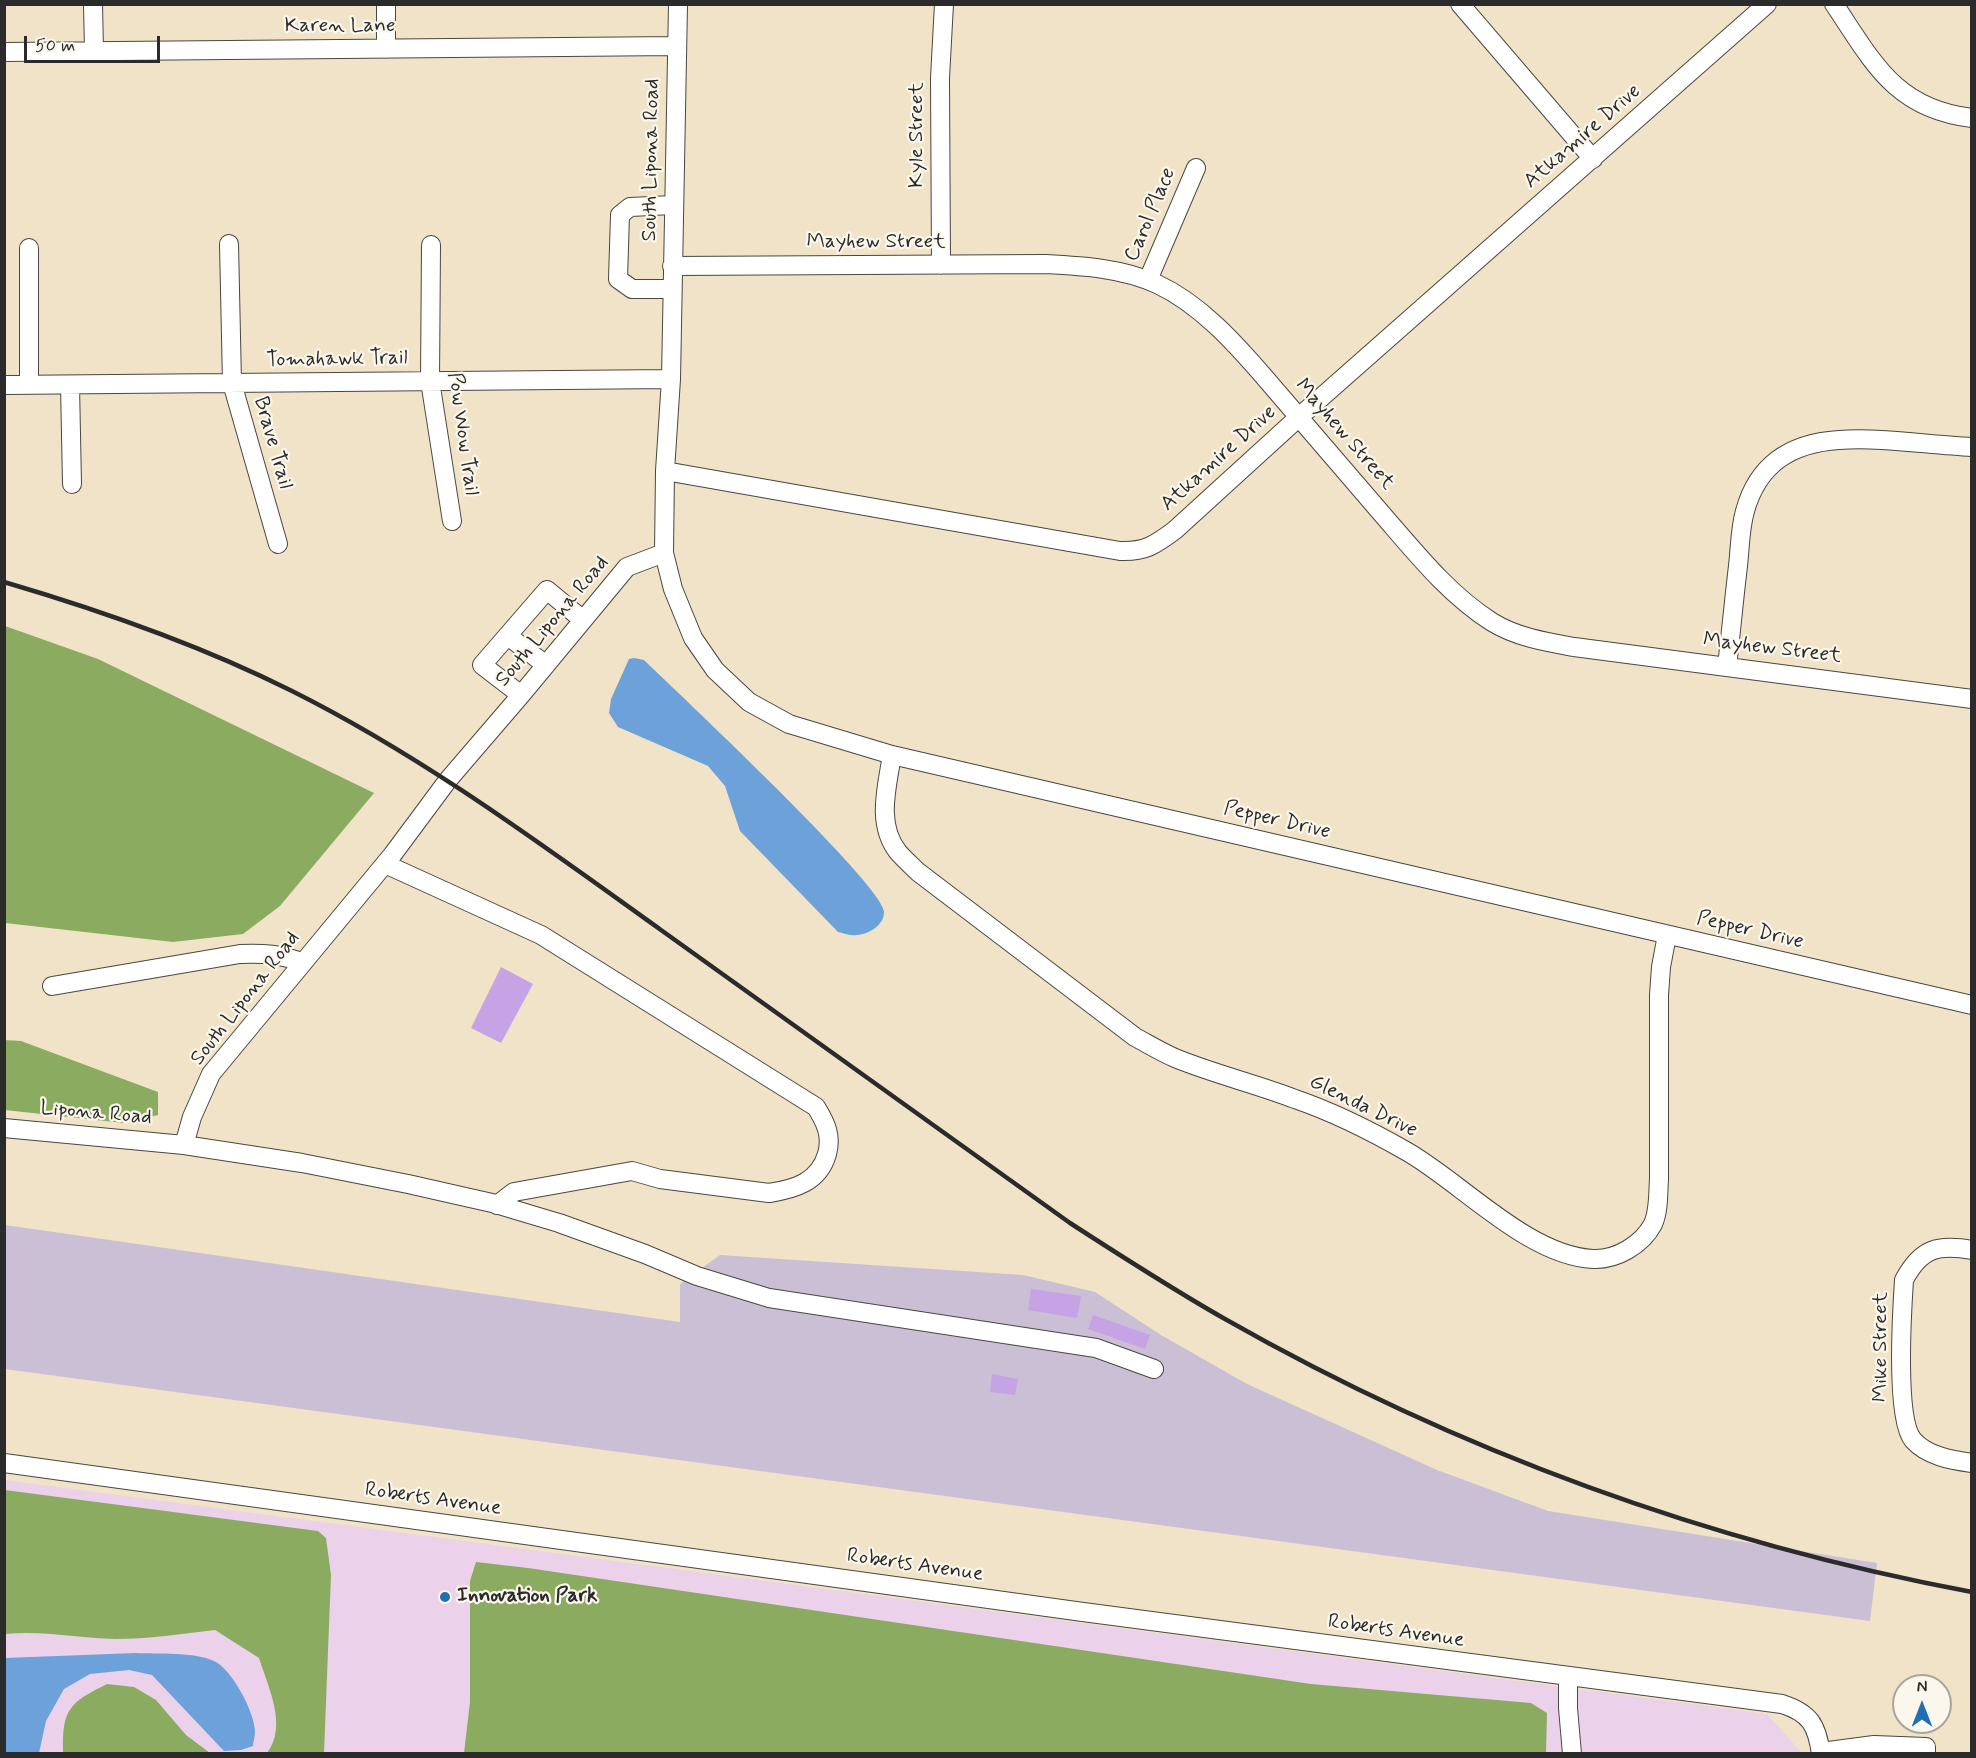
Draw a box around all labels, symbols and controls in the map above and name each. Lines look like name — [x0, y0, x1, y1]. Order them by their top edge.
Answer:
street label: Karen Lane — [285, 14, 395, 40]
scale bar — [27, 24, 164, 62]
text: 50 m — [35, 34, 75, 58]
street label: South Lipona Road — [638, 78, 666, 242]
street label: Atkamire Drive — [1519, 79, 1647, 195]
street label: Kyle Street — [905, 82, 931, 188]
street label: Carol Place — [1120, 164, 1182, 266]
street label: Mayhew Street — [806, 230, 946, 256]
street label: Tomahawk Trail — [266, 346, 408, 374]
street label: Pow Wow Trail — [441, 371, 483, 497]
street label: Mayhew Street — [1289, 374, 1399, 496]
street label: Brave Trail — [247, 394, 297, 492]
street label: Atkamire Drive — [1156, 401, 1282, 517]
street label: South Lipona Road — [491, 552, 615, 692]
street label: Mayhew Street — [1701, 628, 1843, 670]
street label: Pepper Drive — [1221, 796, 1333, 846]
street label: Pepper Drive — [1694, 906, 1806, 956]
street label: South Lipona Road — [186, 927, 306, 1071]
street label: Glenda Drive — [1305, 1070, 1421, 1144]
street label: Lipona Road — [39, 1097, 153, 1131]
street label: Mike Street — [1869, 1292, 1895, 1402]
street label: Roberts Avenue — [363, 1478, 503, 1522]
street label: Roberts Avenue — [845, 1544, 985, 1588]
place label: Innovation Park — [457, 1584, 597, 1610]
marker: Innovation Park — [438, 1590, 452, 1604]
street label: Roberts Avenue — [1326, 1610, 1466, 1654]
north arrow — [1892, 1674, 1952, 1734]
text: N — [1917, 1677, 1927, 1698]

